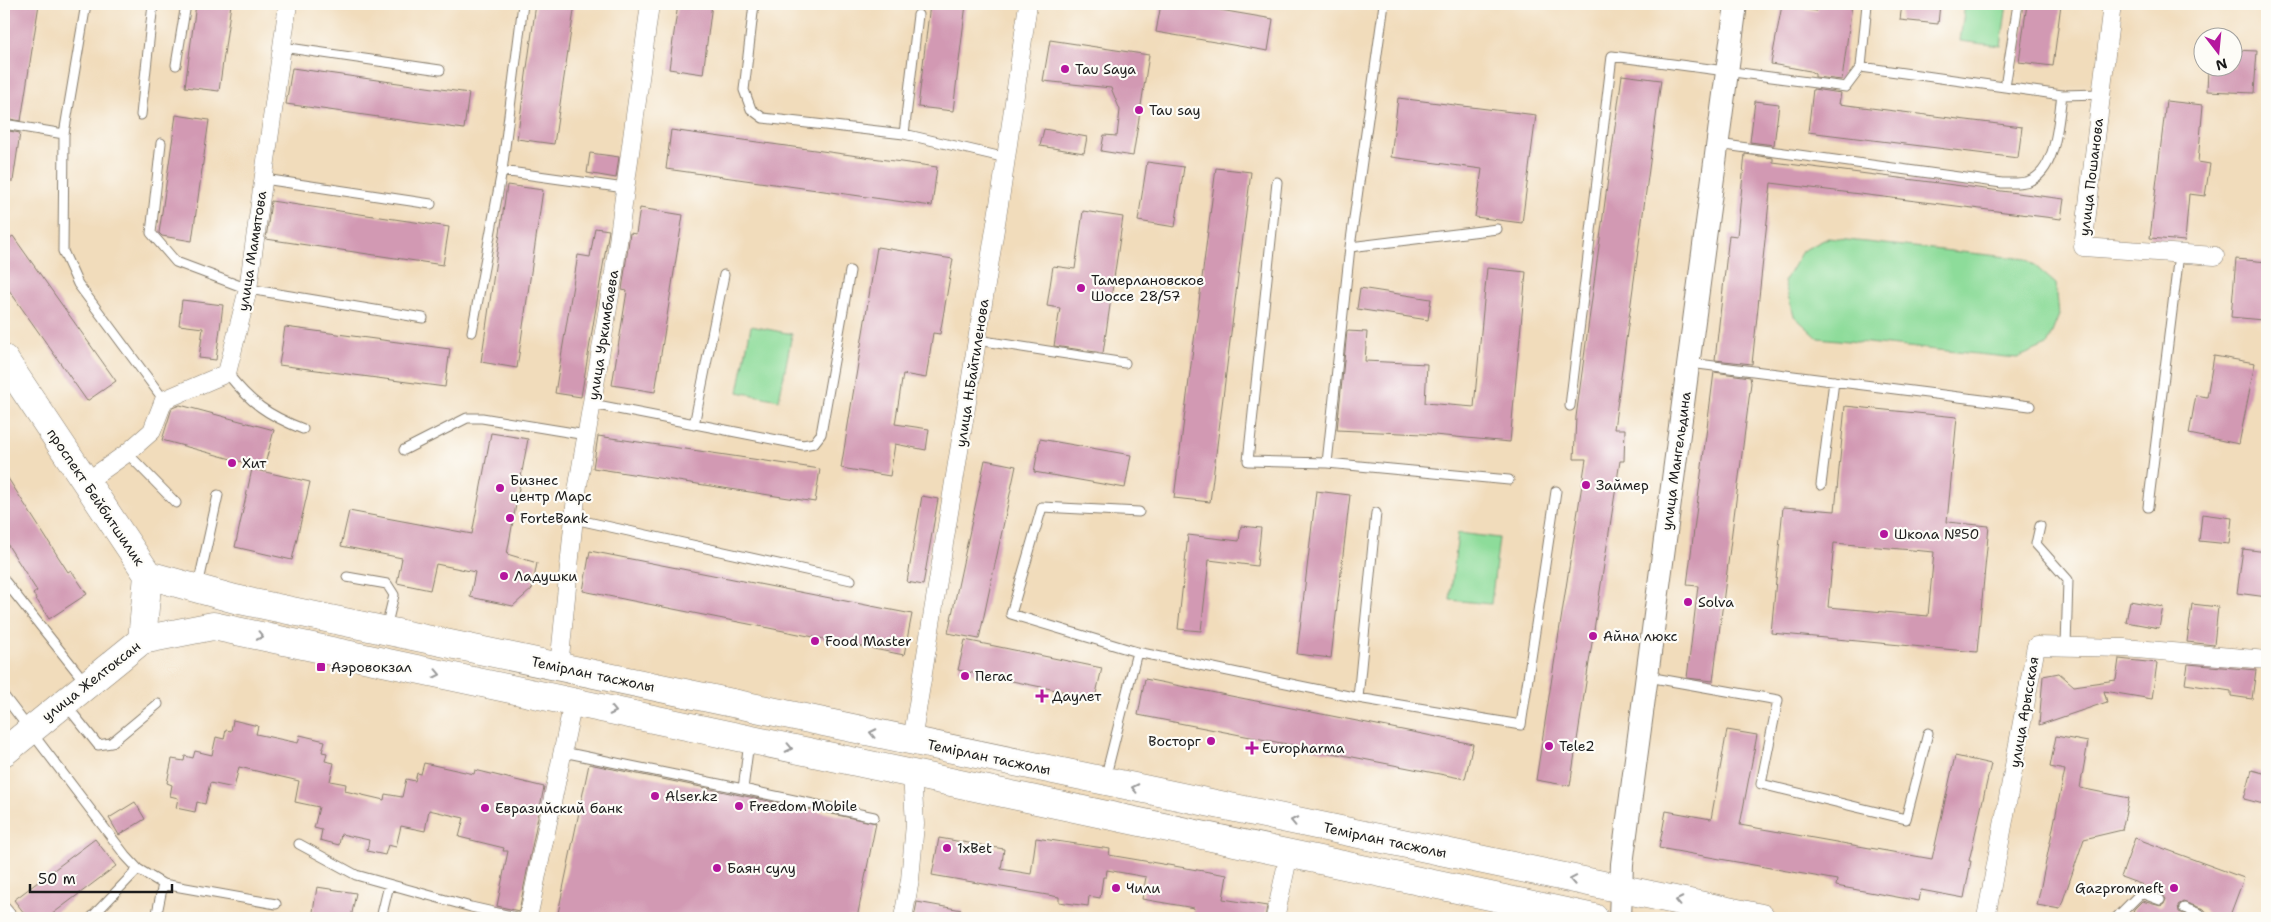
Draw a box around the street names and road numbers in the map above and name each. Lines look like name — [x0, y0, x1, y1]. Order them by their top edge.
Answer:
street label: улица Пошанова — [2075, 117, 2107, 237]
street label: улица Мамытова — [234, 189, 270, 312]
street label: улица Уркимбаева — [584, 268, 622, 401]
street label: улица Н.Байтиленова — [951, 297, 993, 448]
street label: улица Мангельдина — [1657, 390, 1695, 532]
street label: проспект Бейбитшилик — [43, 425, 149, 570]
street label: улица Желтоксан — [38, 637, 144, 725]
street label: Темірлан тасжолы — [530, 652, 656, 696]
street label: улица Арысская — [2005, 655, 2043, 769]
street label: Темірлан тасжолы — [926, 735, 1052, 779]
street label: Темірлан тасжолы — [1322, 818, 1448, 862]

